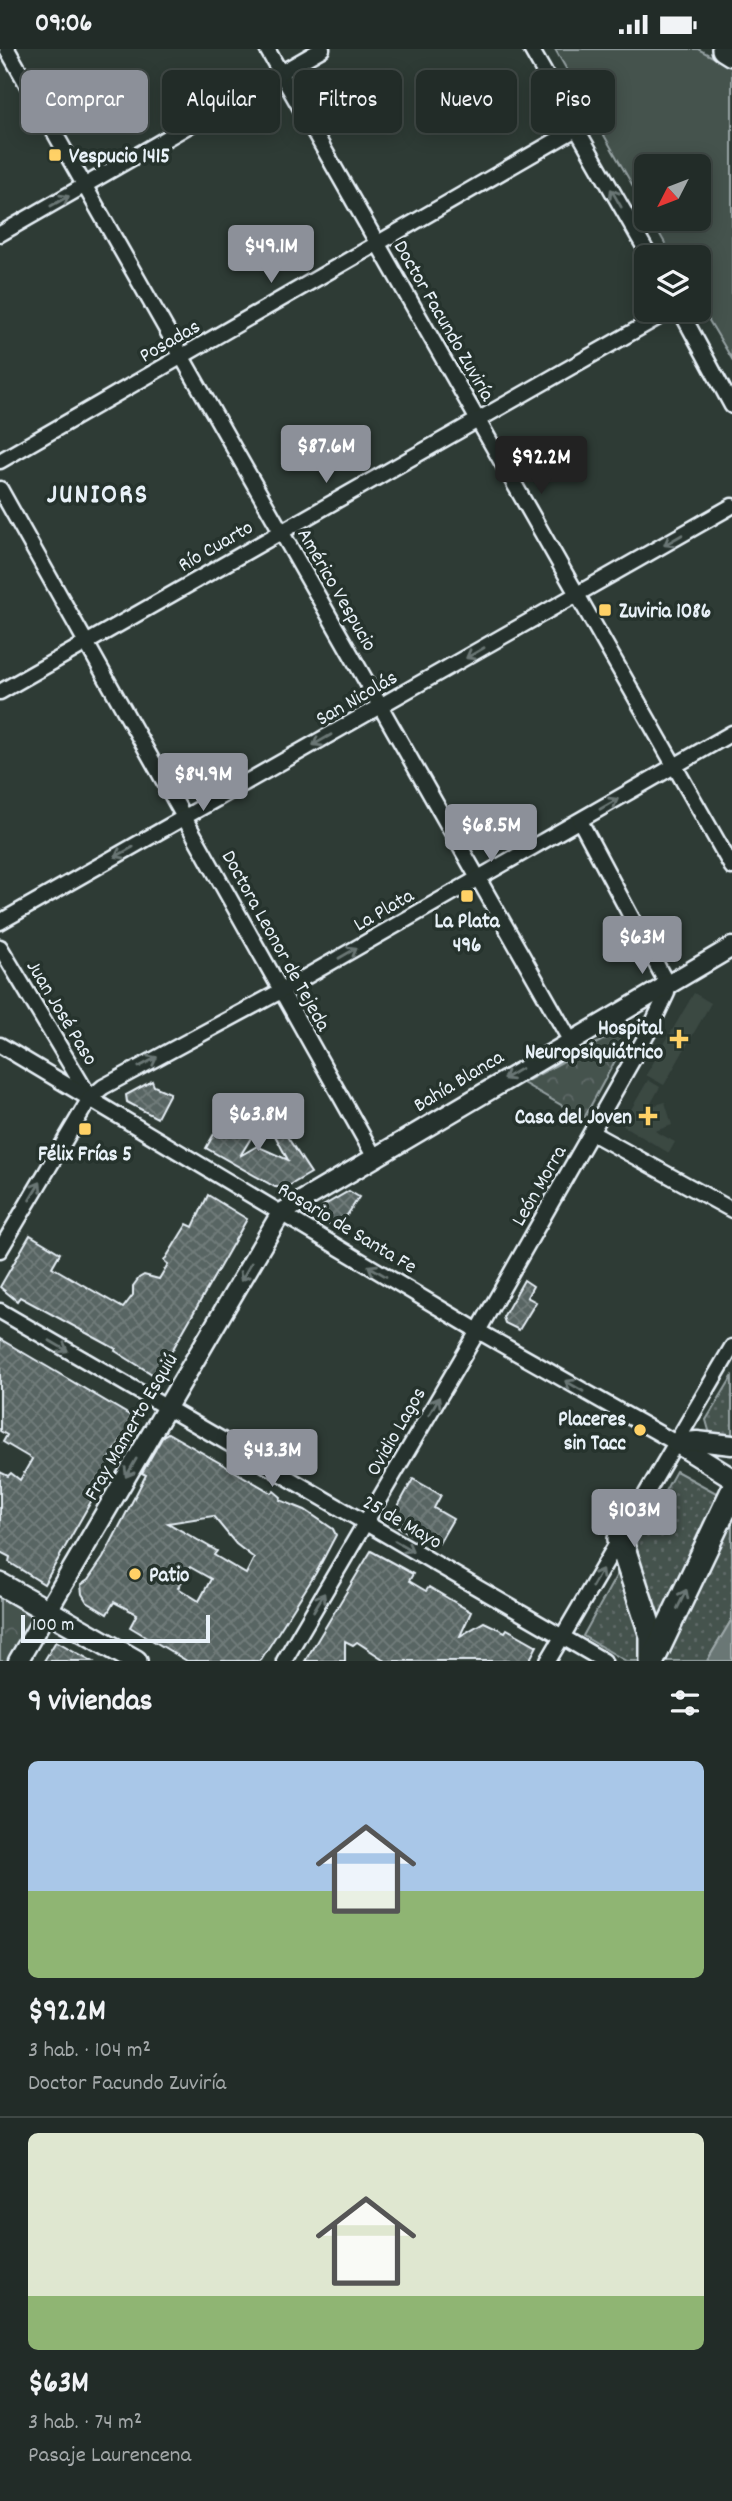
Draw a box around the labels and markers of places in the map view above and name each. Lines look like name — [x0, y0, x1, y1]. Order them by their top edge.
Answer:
place label: Vespucio 1415 — [69, 143, 170, 173]
marker: Vespucio 1415 — [47, 147, 63, 163]
pin: $49.1M — [214, 225, 328, 285]
pin: $87.6M — [269, 425, 383, 485]
pin: $92.2M — [484, 437, 598, 496]
place label: Zuviria 1086 — [619, 598, 711, 628]
marker: Zuviria 1086 — [597, 602, 613, 618]
pin: $84.9M — [146, 753, 260, 813]
pin: $68.5M — [434, 805, 548, 864]
marker: La Plata 496 — [459, 888, 475, 904]
place label: La Plata 496 — [434, 908, 501, 962]
pin: $63M — [601, 916, 683, 976]
place label: Hospital Neuropsiquiátrico — [525, 1015, 664, 1069]
marker: Hospital Neuropsiquiátrico — [669, 1029, 689, 1049]
pin: $63.8M — [201, 1093, 315, 1153]
place label: Casa del Joven — [515, 1104, 632, 1134]
marker: Casa del Joven — [638, 1106, 658, 1126]
marker: Félix Frías 5 — [77, 1121, 93, 1137]
place label: Félix Frías 5 — [38, 1141, 132, 1171]
place label: Placeres sin Tacc — [558, 1406, 627, 1460]
marker: Placeres sin Tacc — [632, 1422, 648, 1438]
pin: $43.3M — [215, 1429, 329, 1489]
pin: $103M — [585, 1489, 683, 1549]
place label: Patio — [149, 1562, 189, 1592]
marker: Patio — [127, 1566, 143, 1582]

